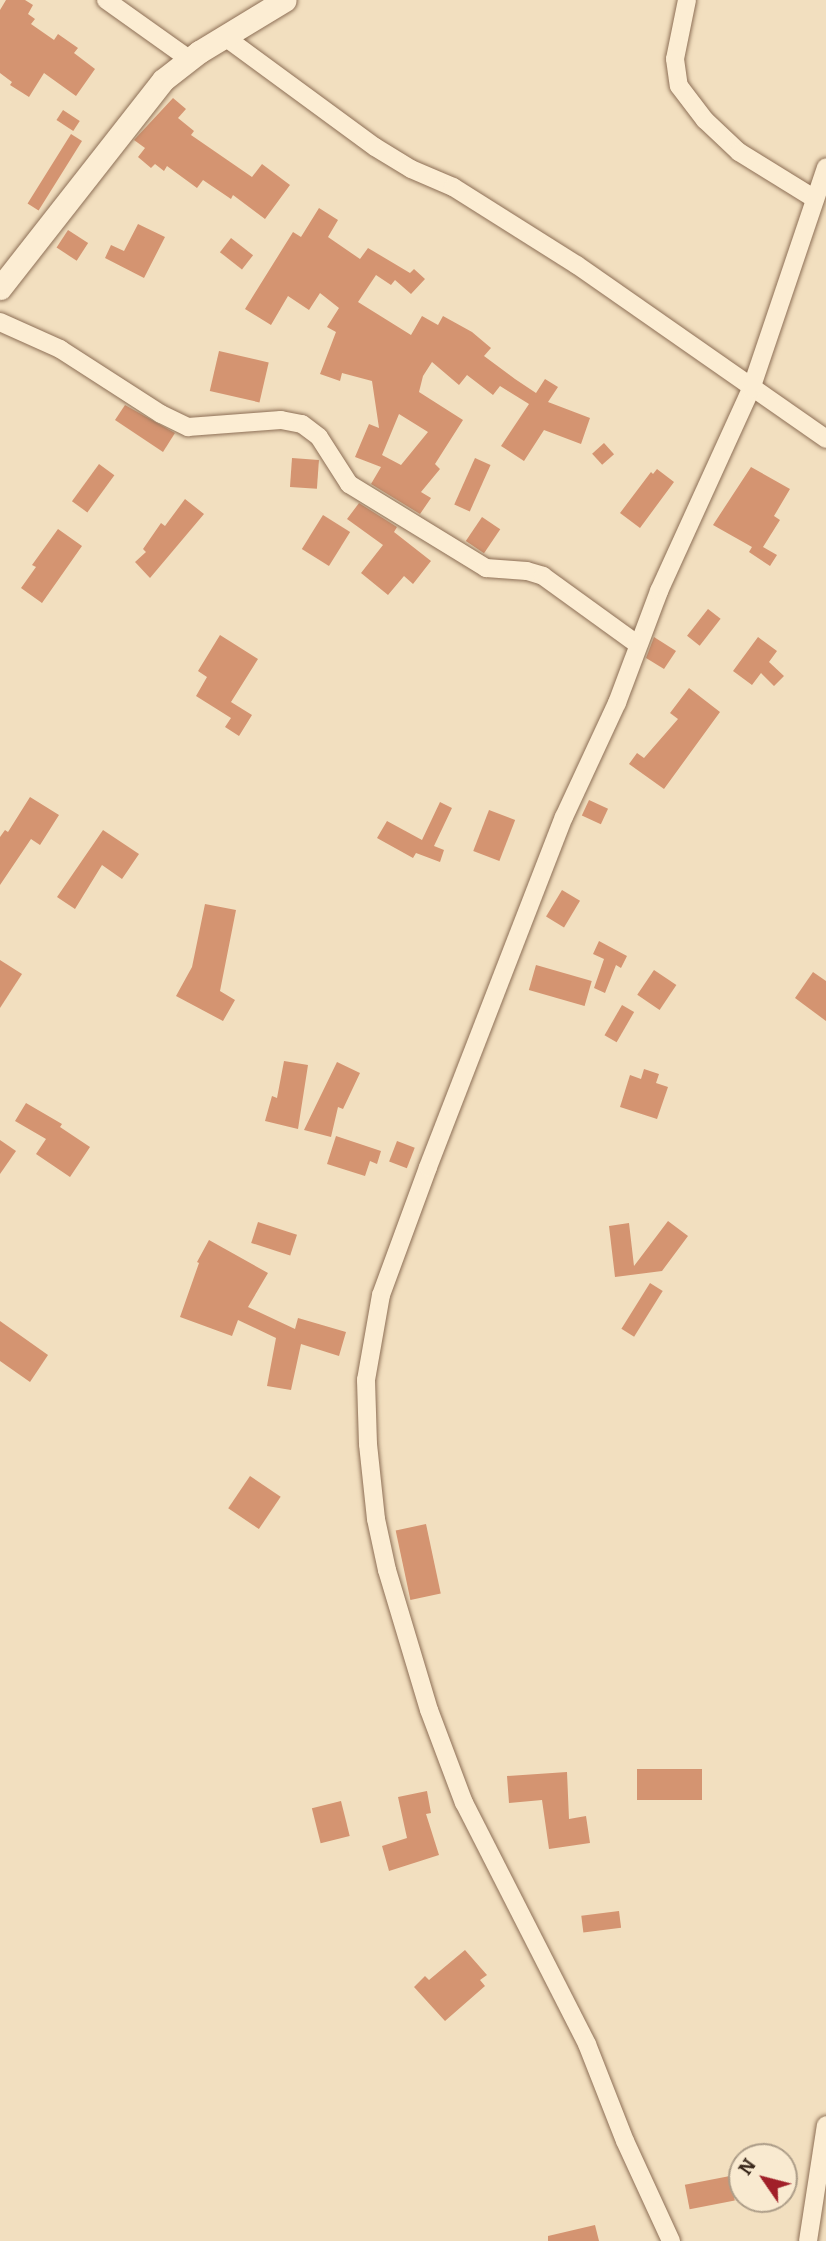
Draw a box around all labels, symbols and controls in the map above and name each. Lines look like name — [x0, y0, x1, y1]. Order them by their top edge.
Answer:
north arrow — [728, 2143, 798, 2213]
text: N — [733, 2154, 761, 2179]

